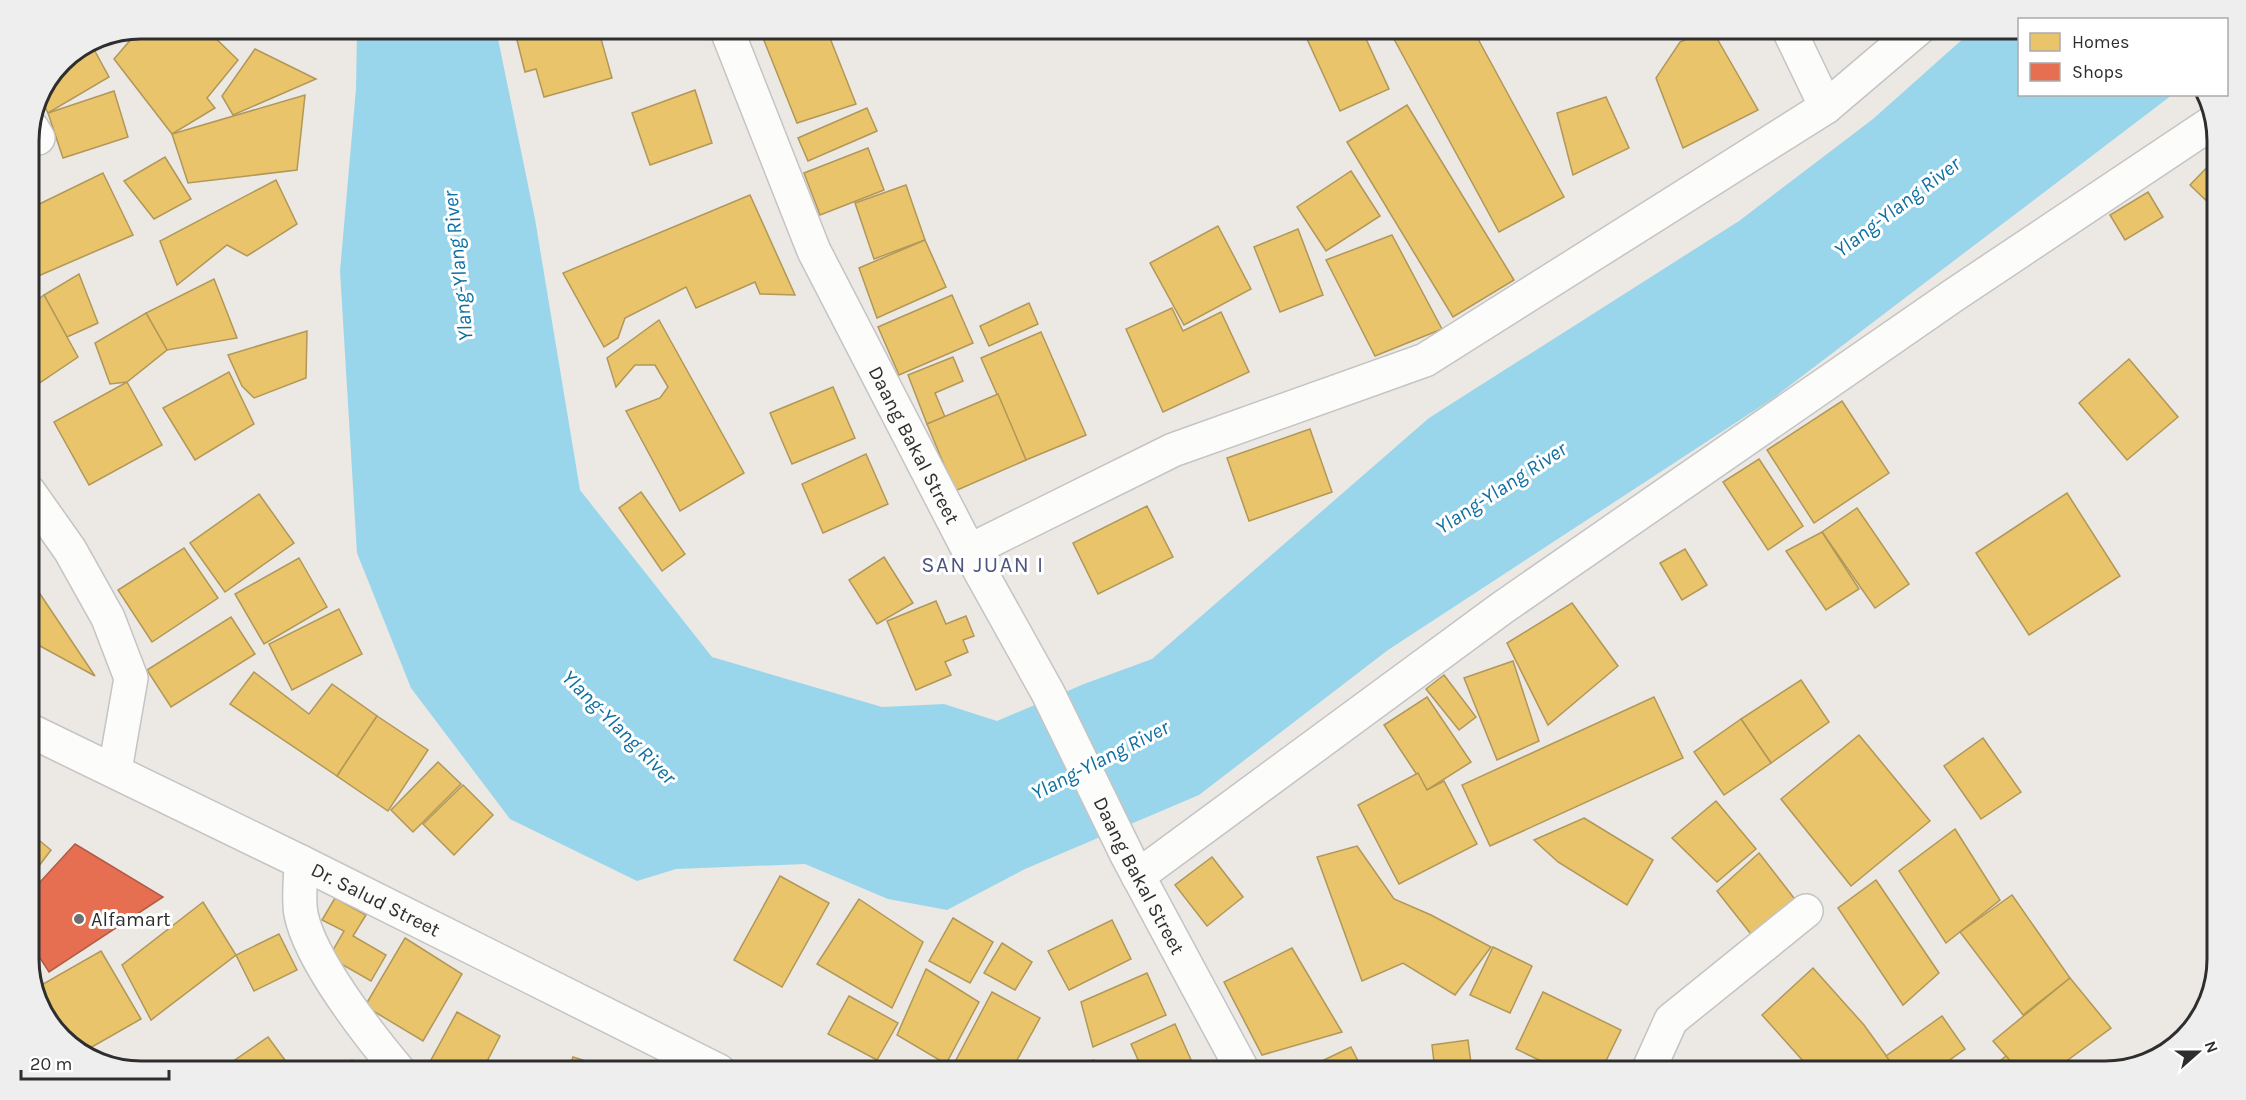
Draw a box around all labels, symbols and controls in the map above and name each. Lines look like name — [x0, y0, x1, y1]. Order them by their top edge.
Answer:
legend — [2018, 18, 2228, 96]
text: Homes — [2072, 31, 2129, 53]
text: Shops — [2072, 61, 2124, 83]
water label: Ylang-Ylang River — [1829, 151, 1965, 262]
water label: Ylang-Ylang River — [438, 189, 478, 343]
street label: Daang Bakal Street — [864, 362, 965, 528]
water label: Ylang-Ylang River — [1431, 436, 1572, 539]
district label: SAN JUAN I — [921, 552, 1045, 578]
water label: Ylang-Ylang River — [557, 665, 682, 790]
water label: Ylang-Ylang River — [1027, 715, 1174, 805]
street label: Daang Bakal Street — [1089, 793, 1190, 959]
street label: Dr. Salud Street — [308, 858, 445, 941]
place label: Alfamart — [91, 908, 171, 931]
marker: Alfamart — [72, 912, 86, 926]
north arrow — [2168, 1022, 2228, 1082]
text: N — [2201, 1038, 2222, 1056]
scale bar — [21, 1043, 170, 1081]
text: 20 m — [30, 1053, 72, 1075]

